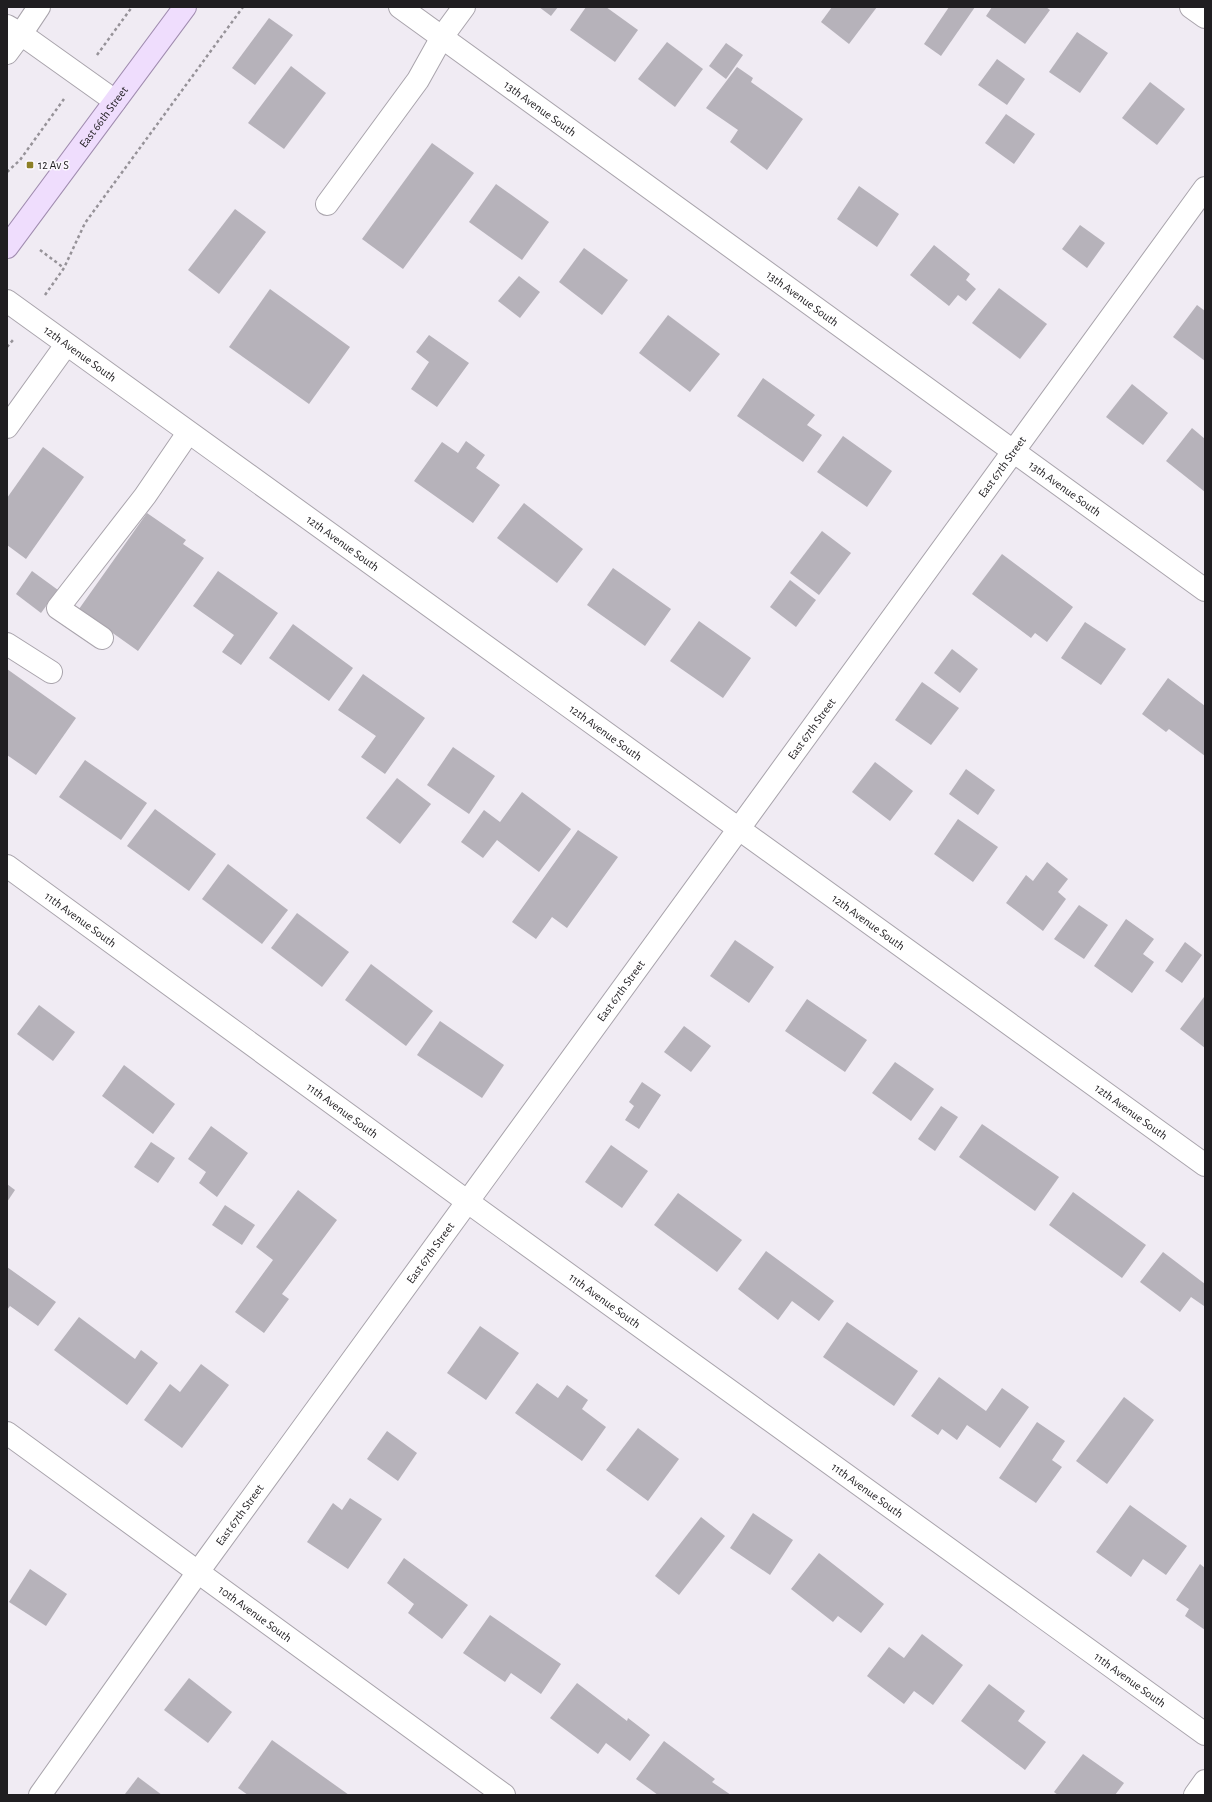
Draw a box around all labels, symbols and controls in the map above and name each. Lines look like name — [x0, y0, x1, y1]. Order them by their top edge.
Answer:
street label: 13th Avenue South — [502, 78, 578, 138]
street label: East 66th Street — [77, 84, 130, 150]
place label: 12 Av S — [38, 159, 69, 171]
marker: 12 Av S — [25, 160, 35, 170]
street label: 13th Avenue South — [764, 269, 841, 329]
street label: 12th Avenue South — [42, 324, 118, 384]
street label: East 67th Street — [976, 434, 1028, 500]
street label: 13th Avenue South — [1027, 459, 1103, 519]
street label: 12th Avenue South — [304, 513, 381, 573]
street label: East 67th Street — [785, 696, 838, 762]
street label: 12th Avenue South — [567, 703, 644, 763]
street label: 11th Avenue South — [43, 890, 118, 949]
street label: 12th Avenue South — [830, 892, 907, 952]
street label: East 67th Street — [595, 958, 647, 1024]
street label: 11th Avenue South — [305, 1081, 380, 1140]
street label: 12th Avenue South — [1093, 1082, 1170, 1142]
street label: East 67th Street — [404, 1220, 456, 1286]
street label: 11th Avenue South — [567, 1271, 643, 1330]
street label: 11th Avenue South — [829, 1461, 905, 1520]
street label: East 67th Street — [213, 1482, 266, 1548]
street label: 10th Avenue South — [216, 1583, 294, 1644]
street label: 11th Avenue South — [1092, 1650, 1168, 1710]

